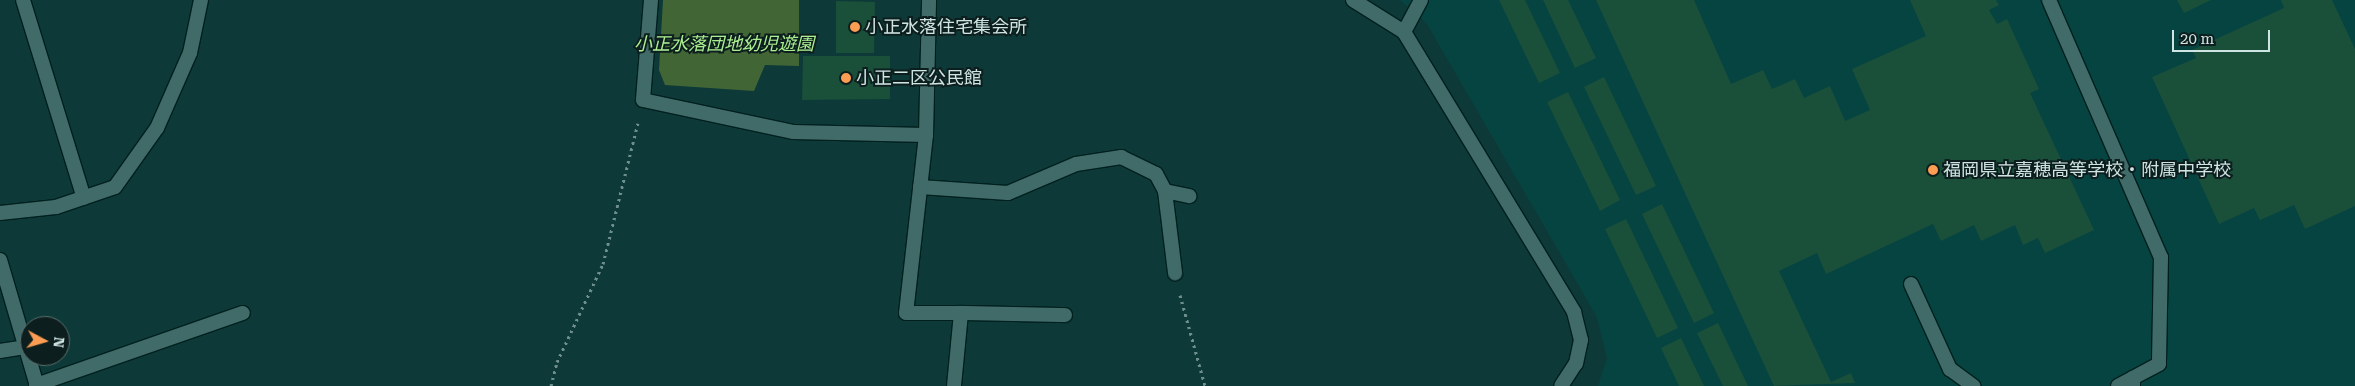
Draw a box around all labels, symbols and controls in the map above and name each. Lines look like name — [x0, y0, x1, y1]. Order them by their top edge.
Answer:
place label: 小正水落住宅集会所 — [865, 16, 1027, 38]
scale bar — [2175, 20, 2272, 52]
marker: 小正水落住宅集会所 — [849, 21, 861, 33]
text: 20 m — [2180, 30, 2214, 48]
park label: 小正水落団地幼児遊園 — [634, 33, 814, 55]
place label: 小正二区公民館 — [856, 67, 982, 89]
marker: 小正二区公民館 — [840, 72, 852, 84]
place label: 福岡県立嘉穂高等学校・附属中学校 — [1943, 159, 2231, 181]
marker: 福岡県立嘉穂高等学校・附属中学校 — [1927, 164, 1939, 176]
north arrow — [20, 316, 70, 366]
text: N — [50, 336, 67, 349]

